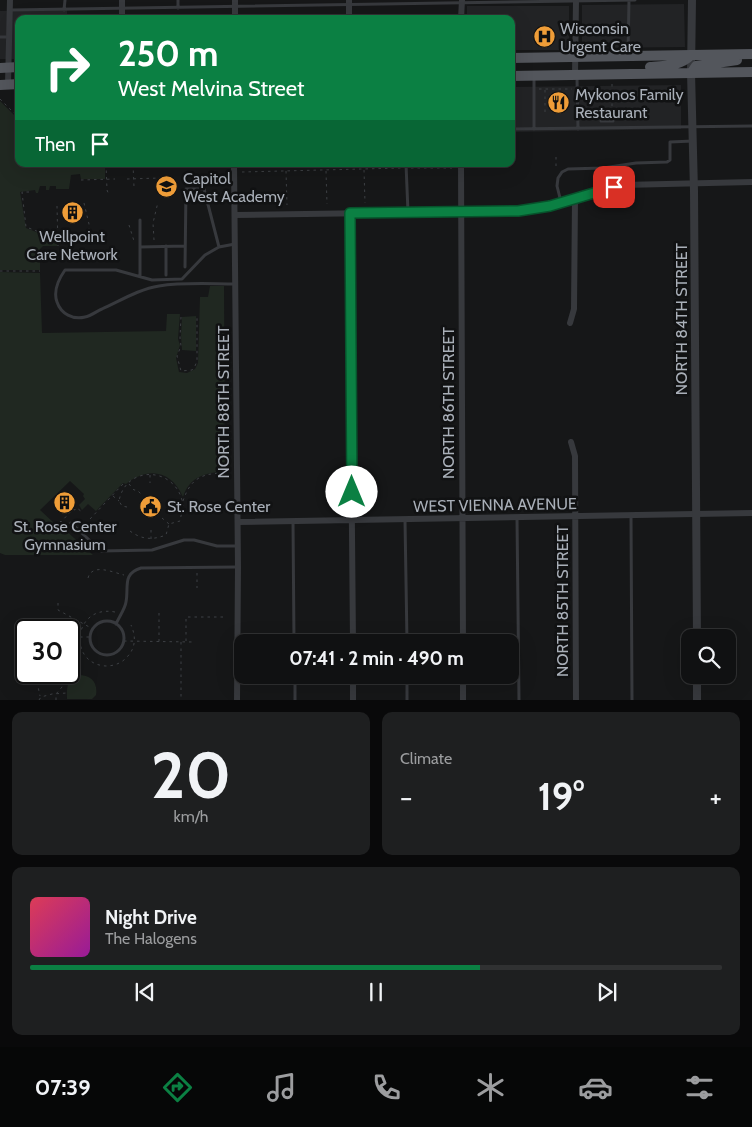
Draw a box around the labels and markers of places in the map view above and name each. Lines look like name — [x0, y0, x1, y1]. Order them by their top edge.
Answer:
place label: Wisconsin Urgent Care — [560, 19, 641, 56]
hospital icon: Wisconsin Urgent Care — [532, 25, 556, 49]
place label: Mykonos Family Restaurant — [575, 85, 684, 122]
restaurant icon: Mykonos Family Restaurant — [547, 91, 571, 115]
pin — [593, 166, 635, 208]
place label: Capitol West Academy — [183, 169, 285, 206]
school or university icon: Capitol West Academy — [155, 175, 179, 199]
building icon: Wellpoint Care Network — [60, 200, 84, 224]
place label: Wellpoint Care Network — [26, 227, 119, 264]
building icon: St. Rose Center Gymnasium — [53, 490, 77, 514]
public building icon: St. Rose Center — [139, 494, 163, 518]
place label: St. Rose Center — [167, 497, 271, 516]
place label: St. Rose Center Gymnasium — [13, 517, 118, 554]

